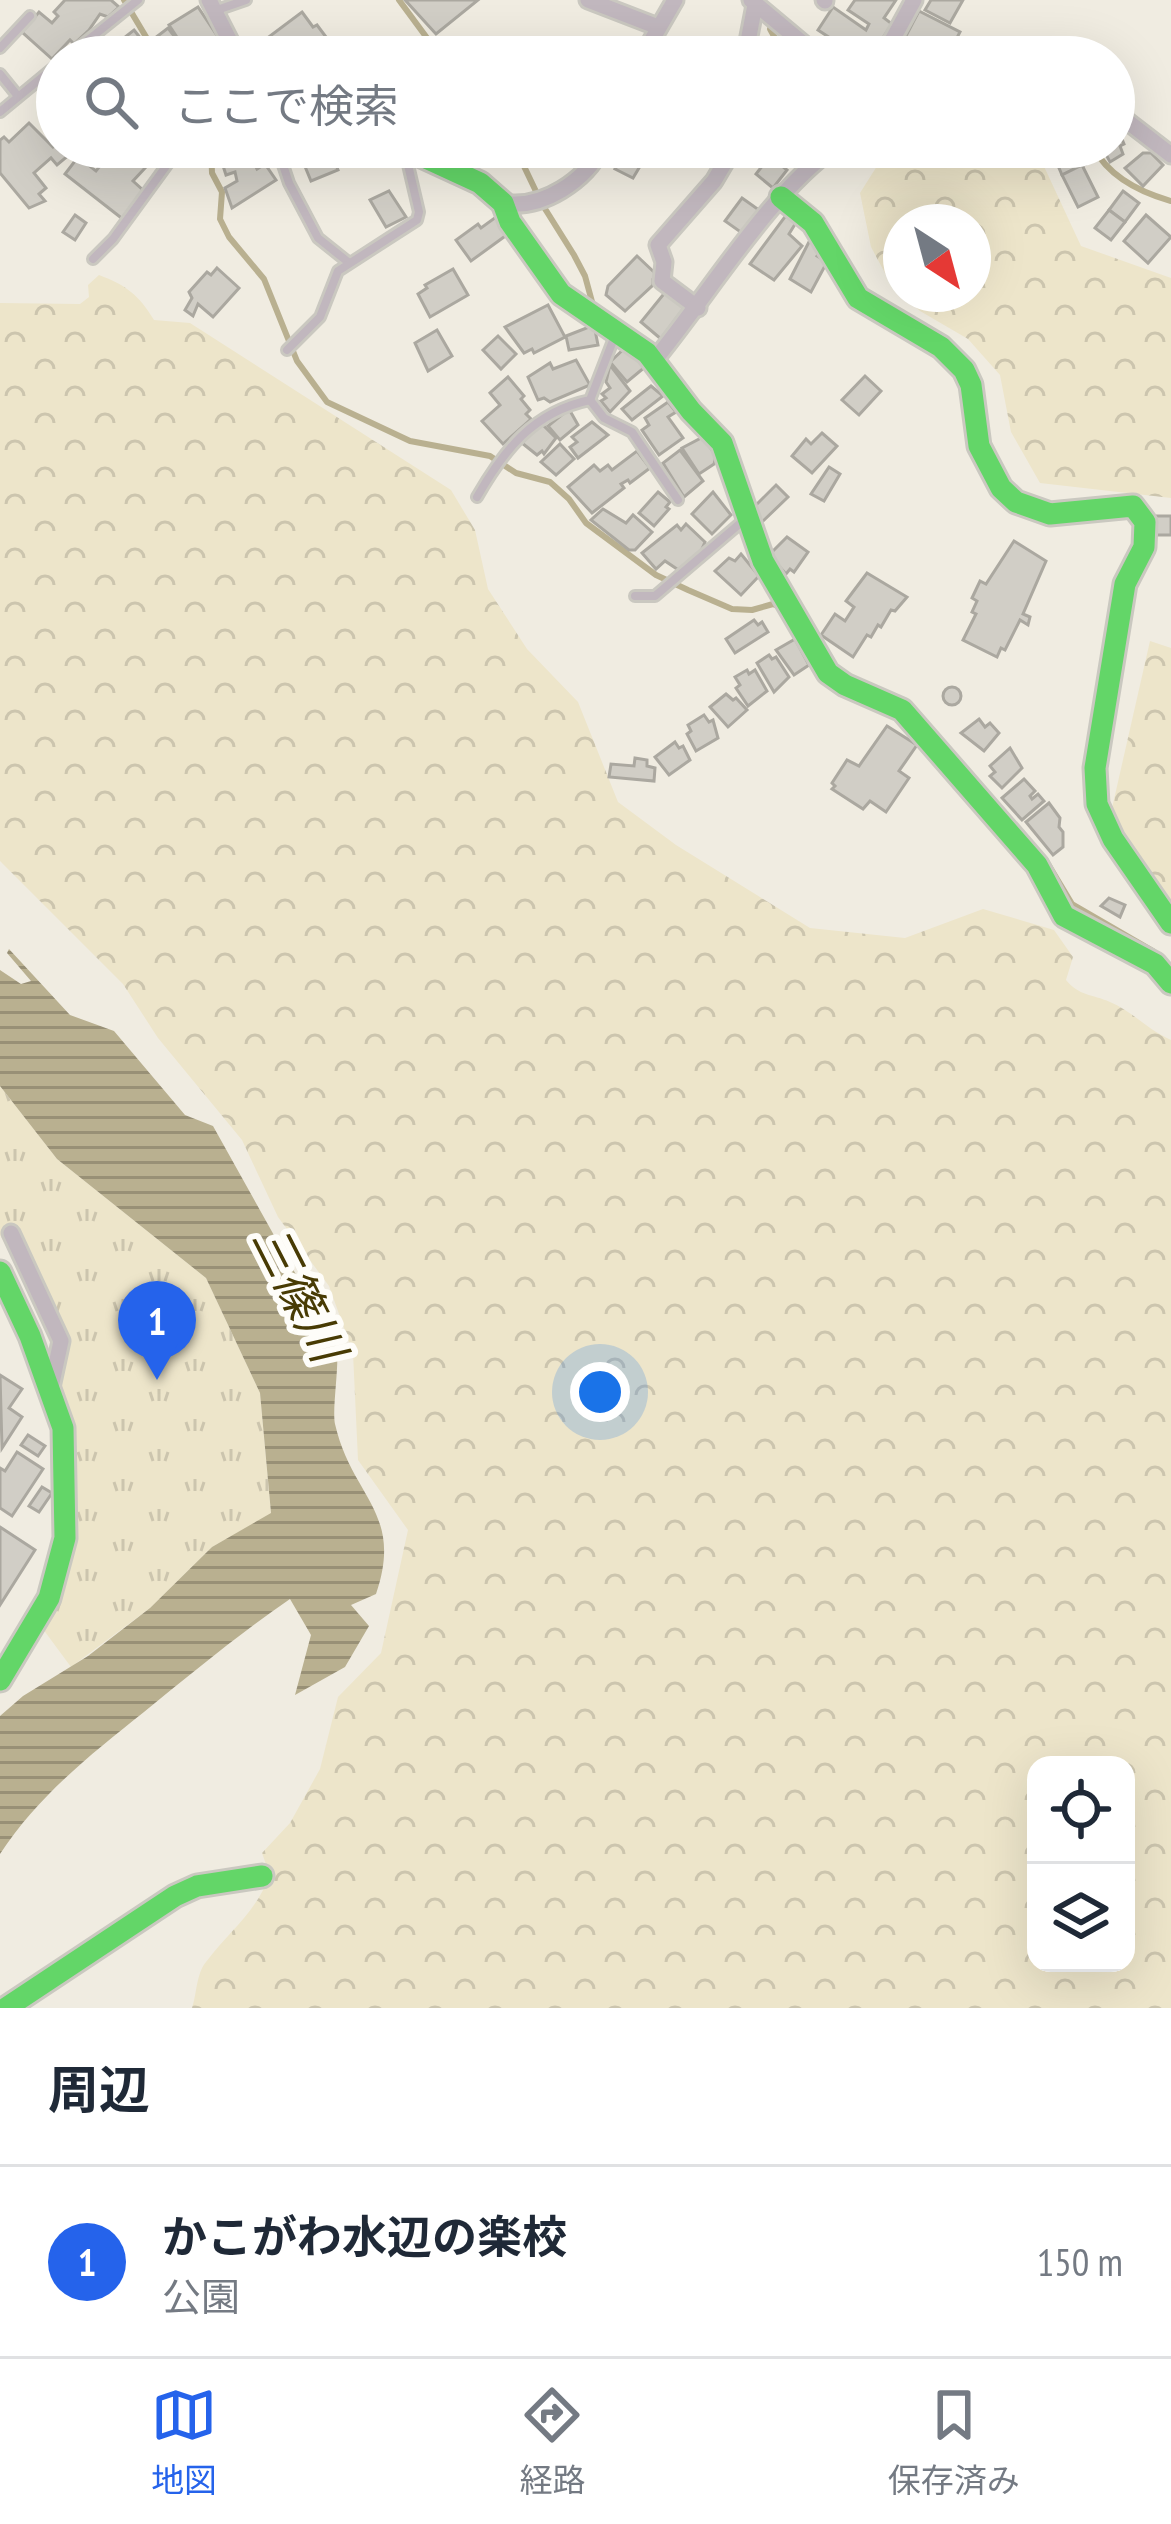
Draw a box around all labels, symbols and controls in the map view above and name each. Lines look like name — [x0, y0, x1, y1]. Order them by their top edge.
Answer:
search box — [36, 36, 1135, 168]
icon: search — [78, 69, 144, 135]
text: ここで検索 — [174, 76, 399, 134]
north arrow — [883, 204, 991, 312]
water label: 三篠川 — [240, 1215, 363, 1376]
pin: 1 — [118, 1281, 196, 1380]
your location — [570, 1362, 630, 1422]
map controls — [1027, 1756, 1135, 1972]
button: locate — [1027, 1756, 1135, 1864]
button: layers — [1027, 1864, 1135, 1972]
text: 周辺 — [48, 2056, 150, 2122]
text: かこがわ水辺の楽校 — [162, 2207, 567, 2265]
text: 1 — [78, 2236, 96, 2287]
text: 150 m — [1037, 2236, 1123, 2287]
text: 公園 — [162, 2271, 240, 2322]
tab: 地図 — [151, 2382, 217, 2502]
tab: 経路 — [519, 2382, 585, 2502]
tab: 保存済み — [888, 2382, 1020, 2502]

